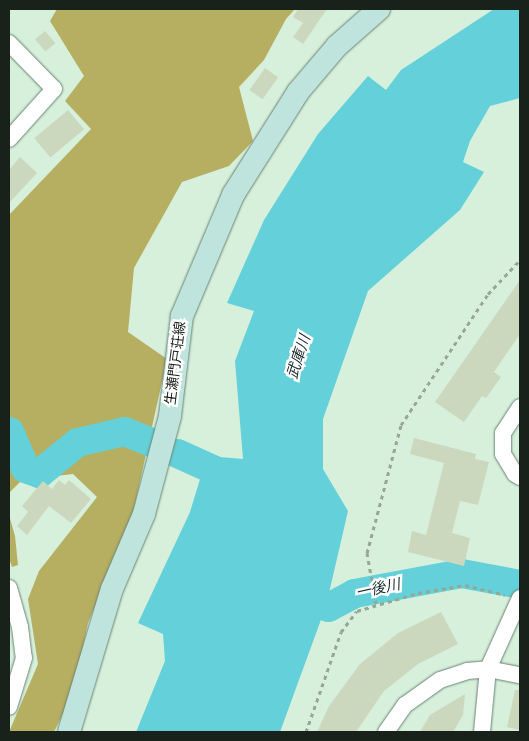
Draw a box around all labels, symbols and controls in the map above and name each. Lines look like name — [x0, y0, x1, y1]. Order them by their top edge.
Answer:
street label: 生瀬門戸荘線 — [163, 320, 189, 406]
water label: 武庫川 — [283, 333, 315, 381]
water label: 一後川 — [354, 576, 402, 602]

